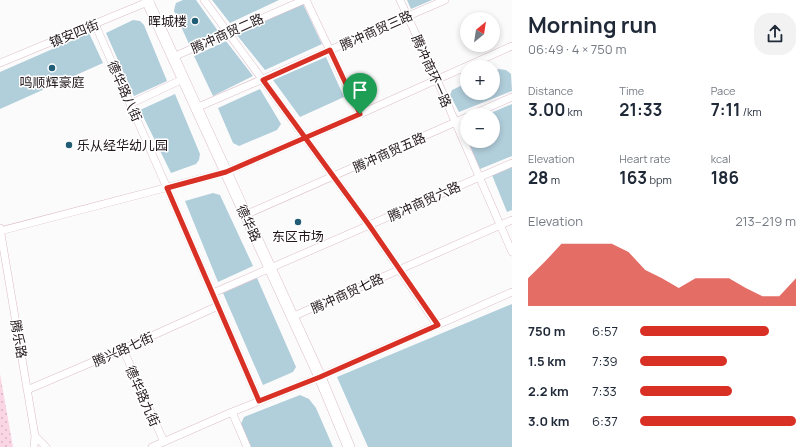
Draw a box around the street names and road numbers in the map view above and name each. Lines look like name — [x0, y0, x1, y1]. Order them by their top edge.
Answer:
street label: 腾冲商贸三路 — [337, 6, 415, 54]
street label: 腾冲商贸二路 — [188, 9, 266, 57]
street label: 镇安四街 — [47, 15, 101, 51]
street label: 腾冲商环一路 — [408, 32, 456, 110]
street label: 德华路八街 — [104, 58, 146, 124]
street label: 腾冲商贸五路 — [350, 128, 428, 176]
street label: 腾冲商贸六路 — [385, 177, 463, 225]
street label: 德华路 — [233, 202, 265, 244]
street label: 腾冲商贸七路 — [308, 269, 386, 317]
street label: 腾乐路 — [7, 318, 31, 360]
street label: 腾兴路七街 — [90, 328, 156, 370]
street label: 德华路九街 — [122, 363, 164, 429]

